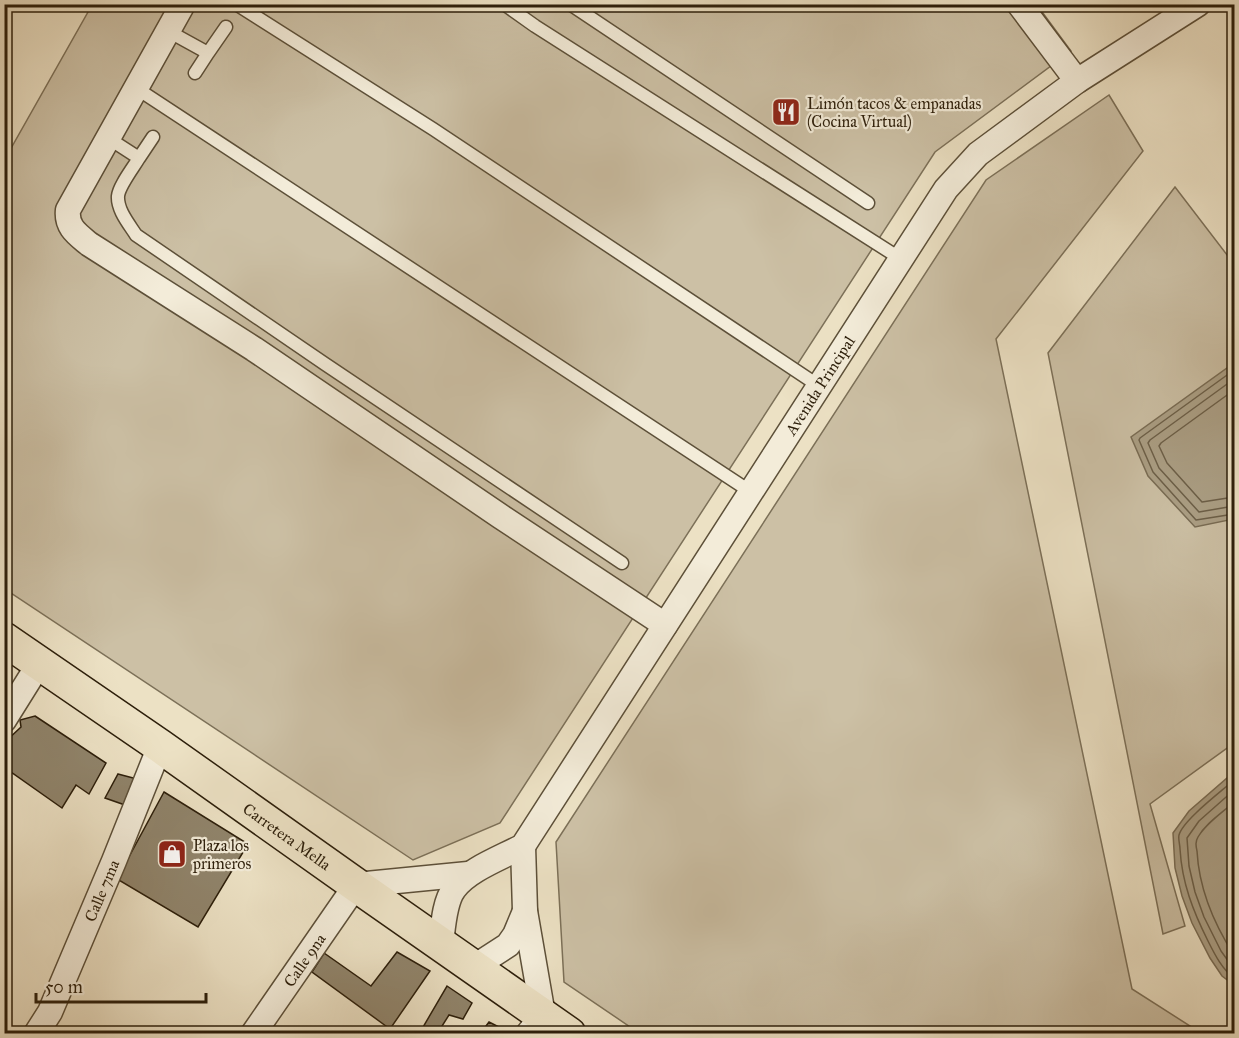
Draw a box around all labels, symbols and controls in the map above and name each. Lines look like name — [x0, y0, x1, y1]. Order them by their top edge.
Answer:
place label: Limón tacos & empanadas (Cocina Virtual) — [807, 94, 982, 132]
restaurant icon: Limón tacos & empanadas (Cocina Virtual) — [770, 96, 802, 128]
street label: Avenida Principal — [780, 332, 859, 439]
street label: Carretera Mella — [240, 799, 335, 874]
place label: Plaza los primeros — [192, 836, 251, 873]
shop icon: Plaza los primeros — [156, 838, 188, 870]
street label: Calle 7ma — [80, 857, 123, 924]
street label: Calle 9na — [279, 930, 329, 990]
scale bar — [36, 966, 206, 1004]
text: 50 m — [45, 976, 83, 998]

